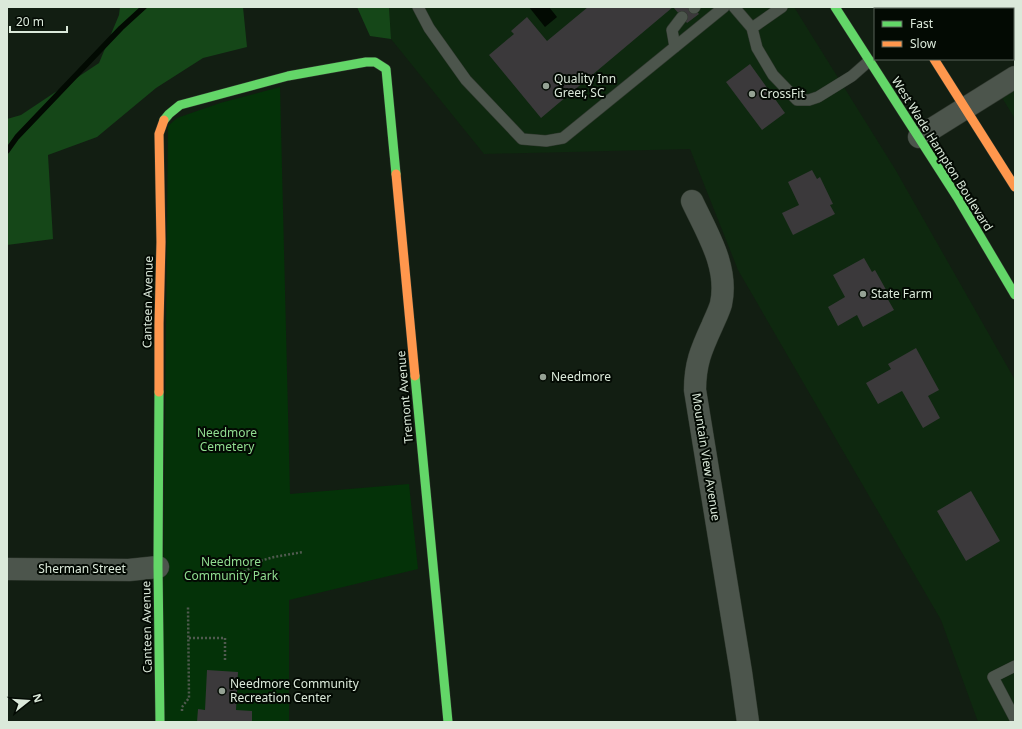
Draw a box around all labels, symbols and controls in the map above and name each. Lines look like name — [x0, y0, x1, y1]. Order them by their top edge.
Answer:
scale bar — [10, 8, 67, 34]
legend — [874, 8, 1014, 60]
text: 20 m — [16, 13, 44, 30]
text: Fast — [910, 15, 934, 32]
text: Slow — [910, 35, 937, 52]
place label: Quality Inn Greer, SC — [554, 70, 616, 101]
street label: West Wade Hampton Boulevard — [888, 73, 997, 234]
marker: Quality Inn Greer, SC — [541, 81, 551, 91]
place label: CrossFit — [760, 85, 805, 102]
marker: CrossFit — [747, 89, 757, 99]
street label: Canteen Avenue — [138, 255, 157, 348]
place label: State Farm — [871, 285, 932, 302]
marker: State Farm — [858, 289, 868, 299]
street label: Tremont Avenue — [392, 350, 417, 444]
place label: Needmore — [551, 368, 611, 385]
marker: Needmore — [538, 372, 548, 382]
street label: Mountain View Avenue — [688, 392, 725, 522]
park label: Needmore Cemetery — [197, 424, 257, 455]
park label: Needmore Community Park — [184, 553, 279, 584]
street label: Sherman Street — [38, 560, 127, 577]
street label: Canteen Avenue — [137, 581, 156, 673]
place label: Needmore Community Recreation Center — [230, 675, 360, 706]
north arrow — [8, 681, 48, 721]
marker: Needmore Community Recreation Center — [217, 686, 227, 696]
text: N — [30, 691, 47, 704]

